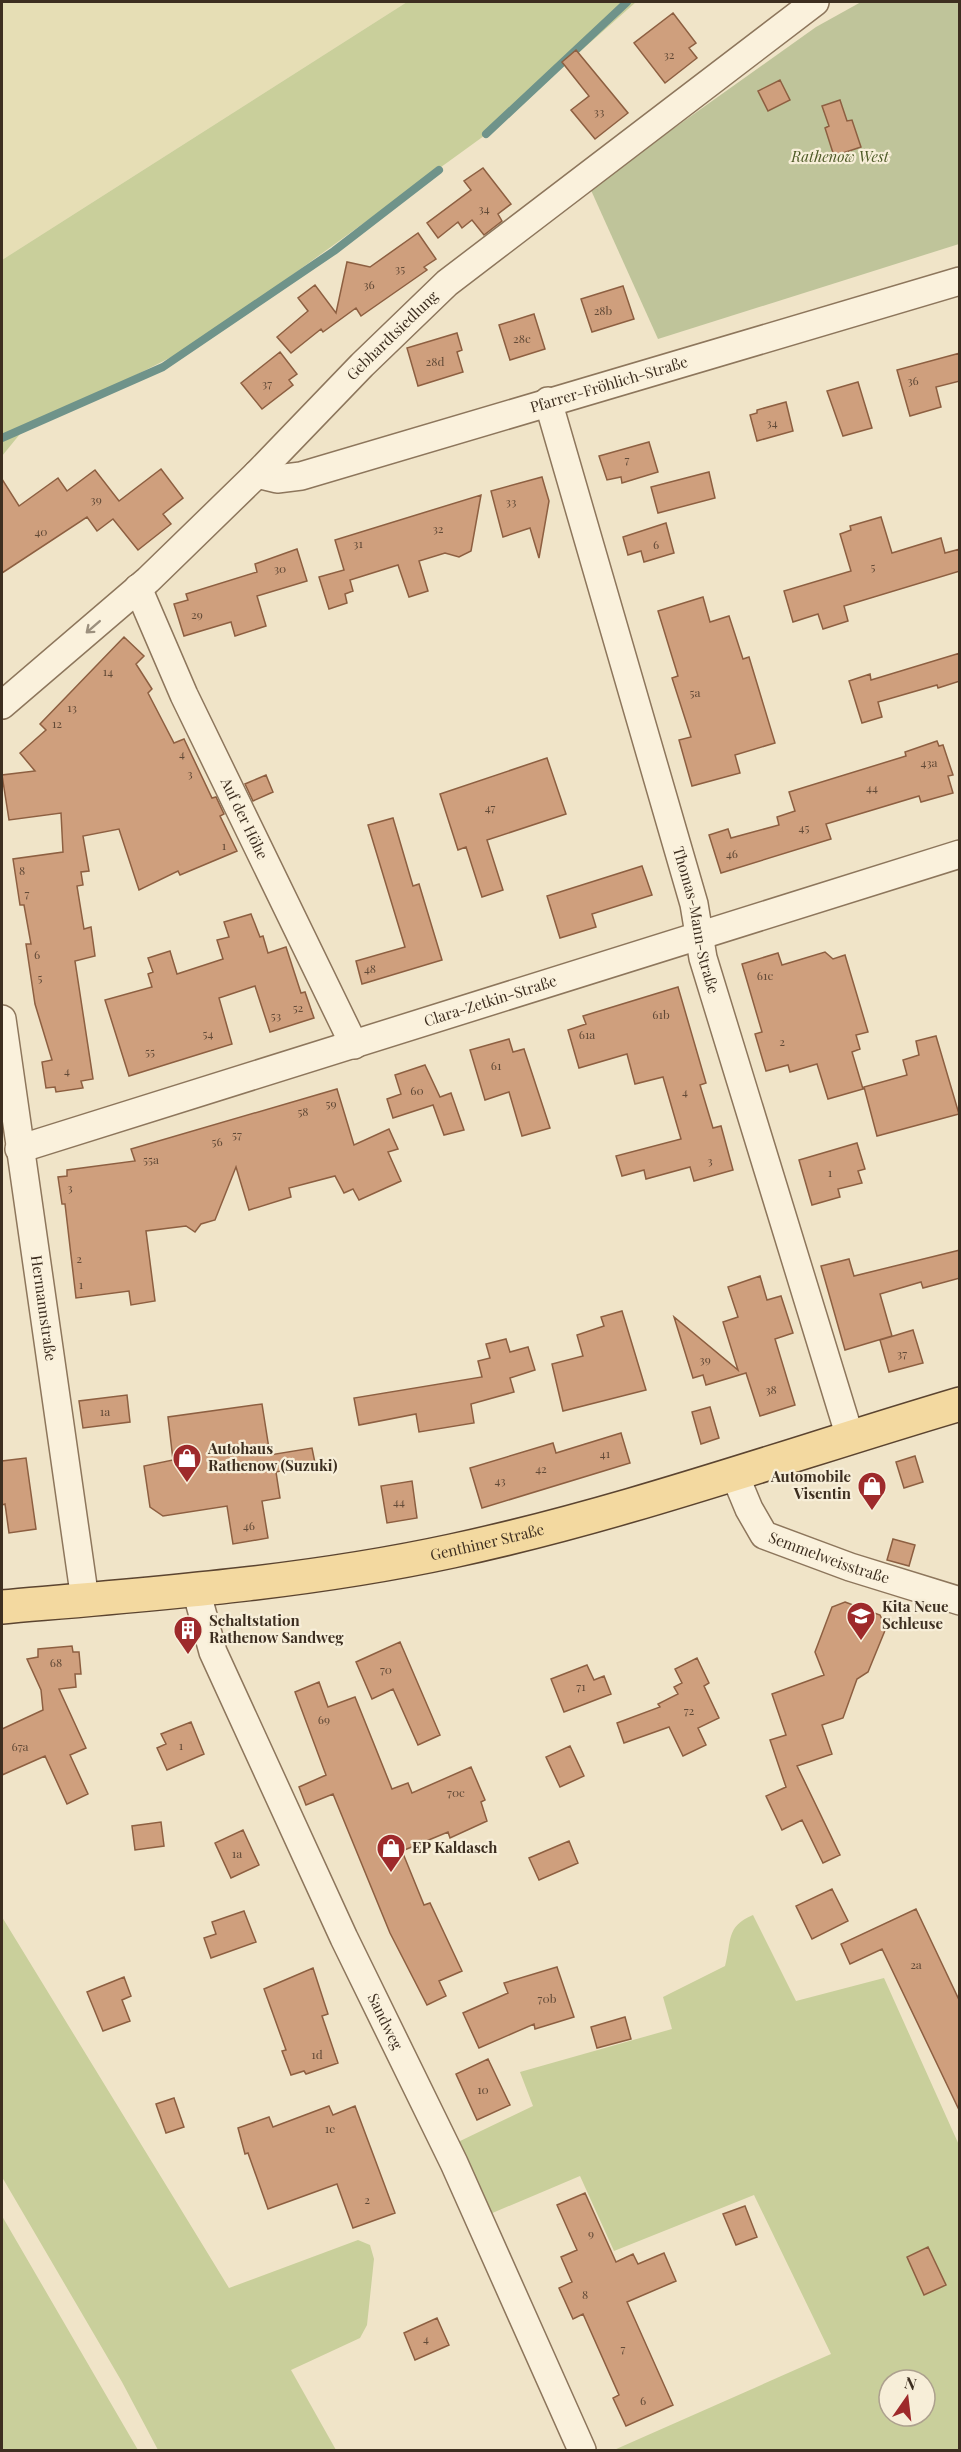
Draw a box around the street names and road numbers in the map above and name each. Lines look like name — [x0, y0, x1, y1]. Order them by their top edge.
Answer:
street label: Gebhardtsiedlung — [342, 286, 442, 384]
street label: Pfarrer-Fröhlich-Straße — [528, 351, 690, 417]
street label: Auf der Höhe — [216, 773, 273, 862]
street label: Thomas-Mann-Straße — [669, 844, 724, 996]
street label: Clara-Zetkin-Straße — [421, 970, 559, 1030]
street label: Hermannstraße — [27, 1254, 62, 1362]
street label: Genthiner Straße — [428, 1518, 546, 1564]
street label: Semmelweisstraße — [766, 1527, 892, 1588]
street label: Sandweg — [364, 1990, 408, 2053]

